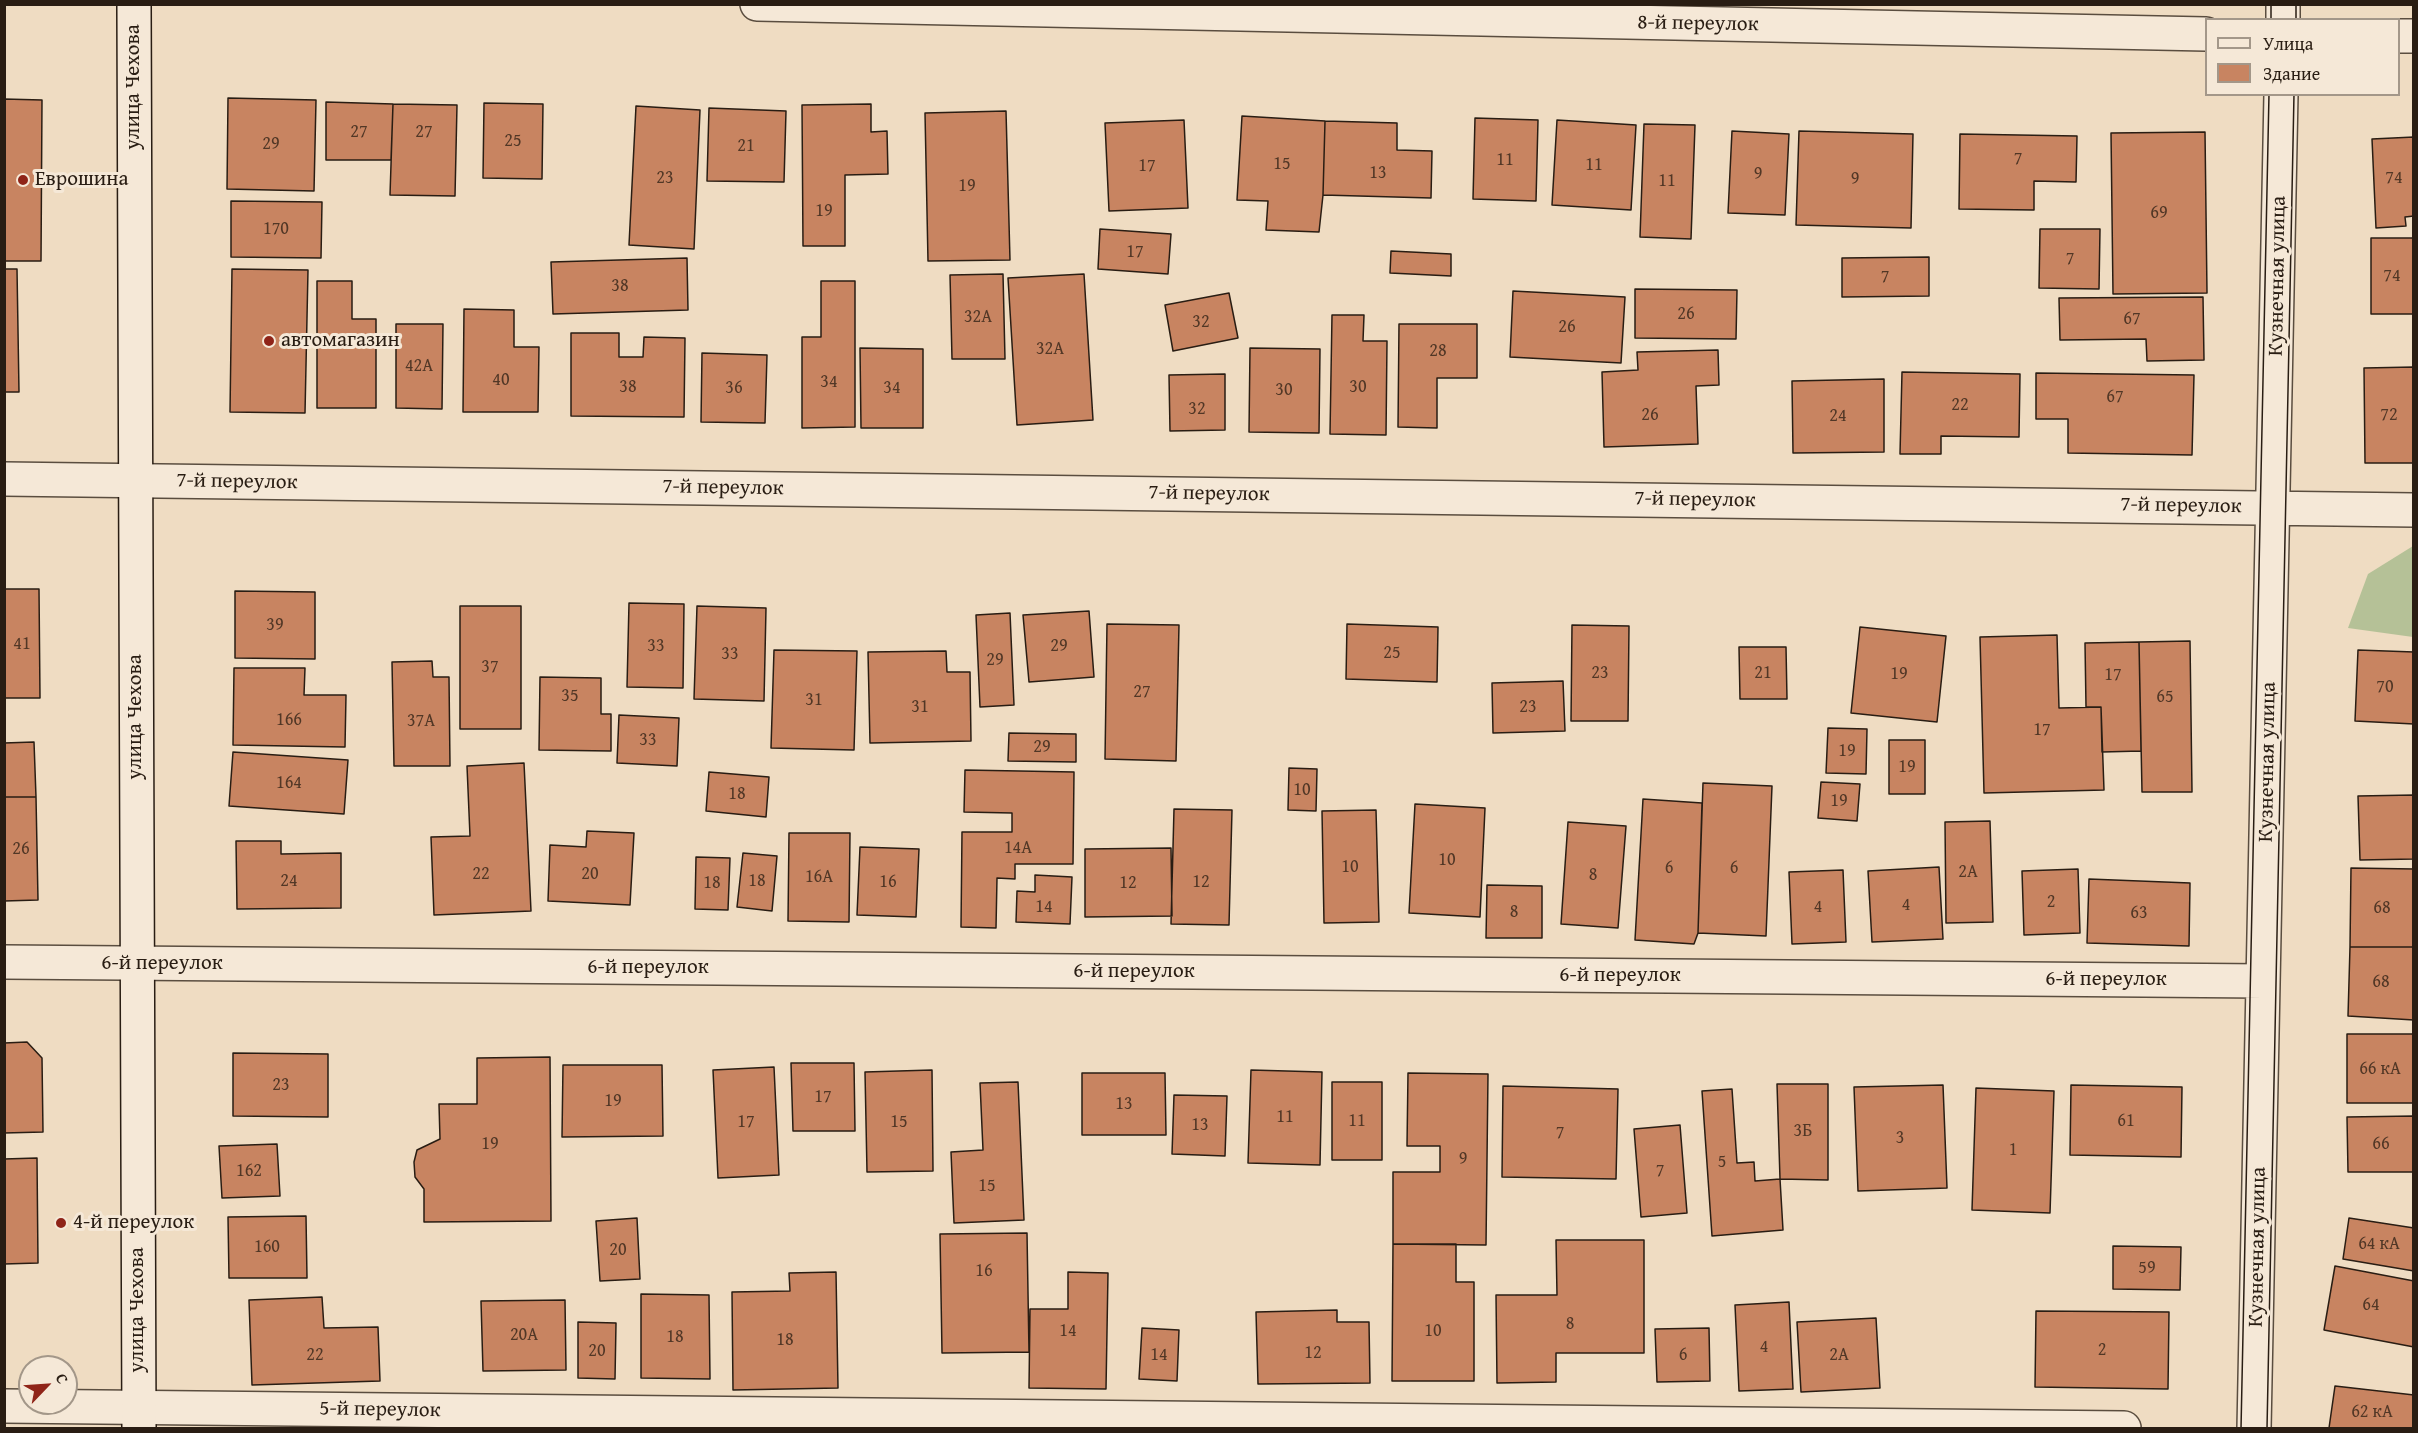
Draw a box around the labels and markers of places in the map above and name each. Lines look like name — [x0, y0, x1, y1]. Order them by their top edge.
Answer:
place label: Еврошина — [35, 167, 128, 193]
marker: Еврошина — [16, 173, 30, 187]
place label: автомагазин — [281, 328, 400, 354]
marker: автомагазин — [262, 334, 276, 348]
place label: 4-й переулок — [73, 1210, 194, 1236]
marker: 4-й переулок — [54, 1216, 68, 1230]

